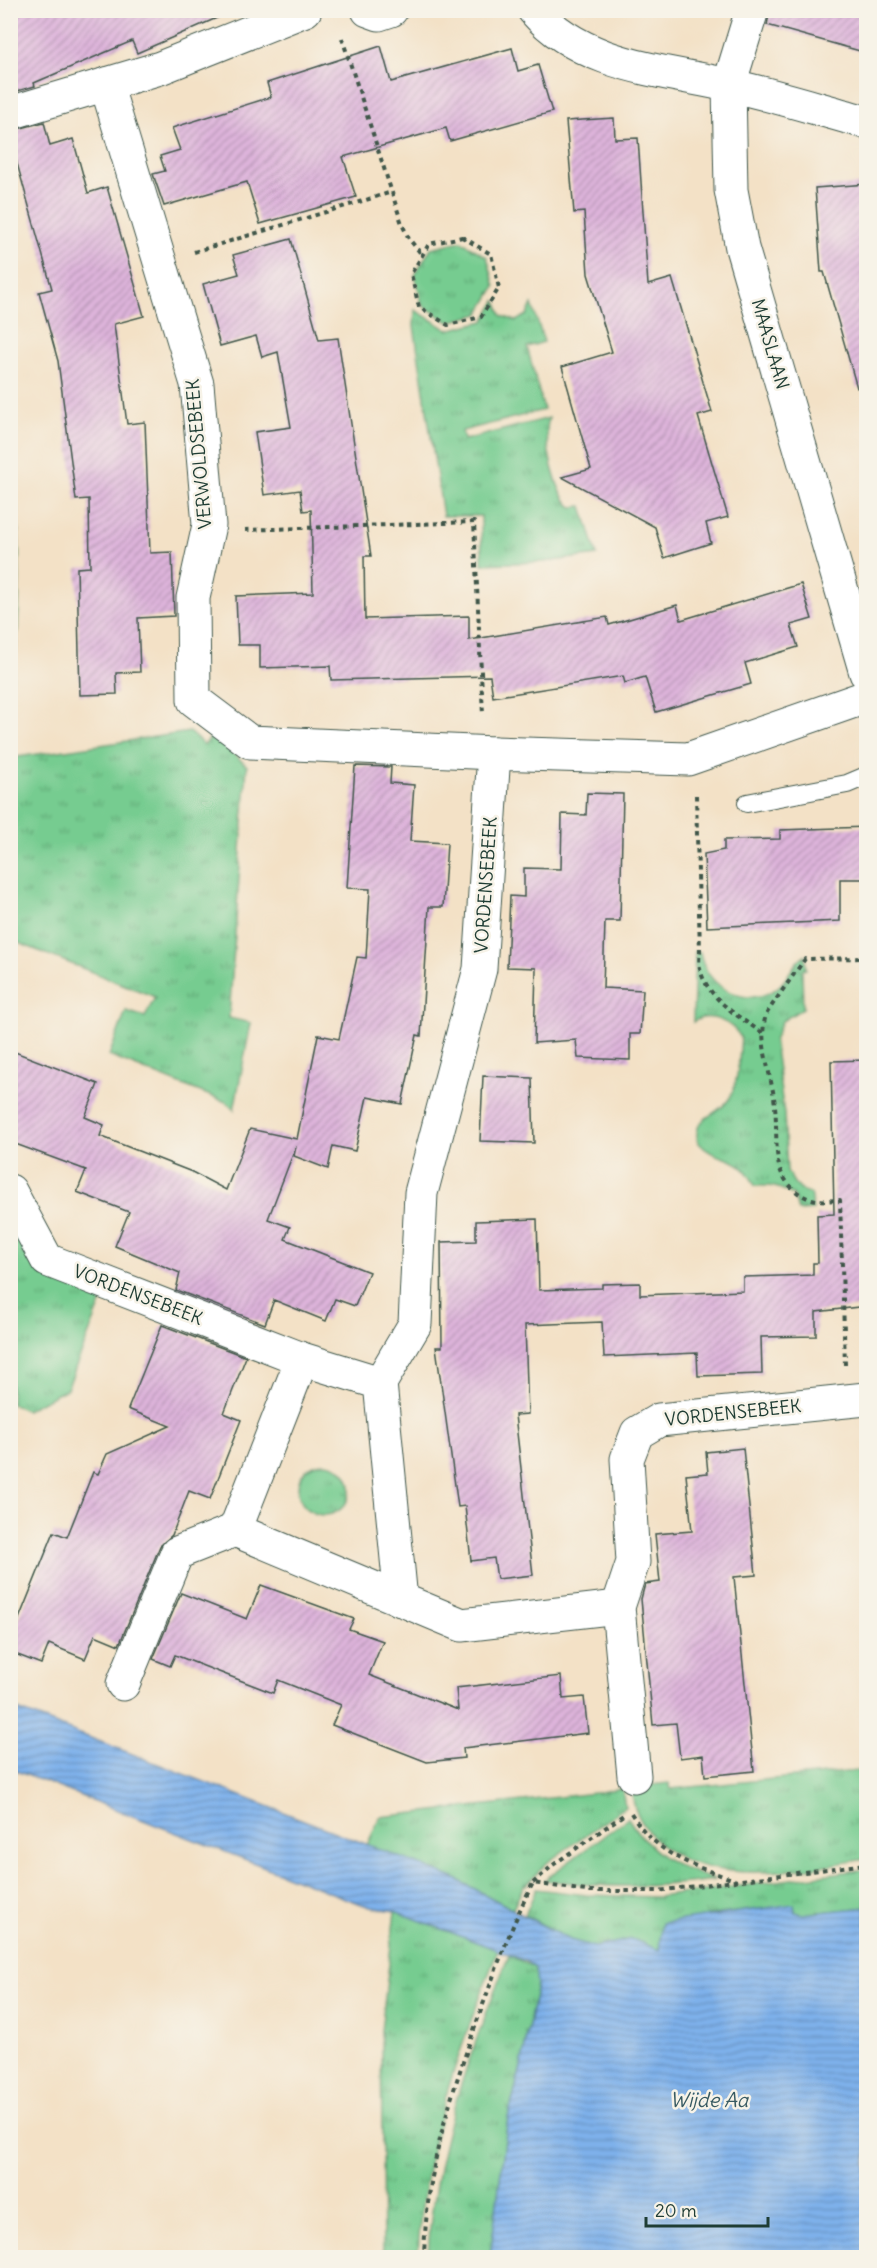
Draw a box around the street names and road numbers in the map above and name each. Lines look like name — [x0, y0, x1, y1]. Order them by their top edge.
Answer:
street label: MAASLAAN — [747, 296, 794, 392]
street label: VERWOLDSEBEEK — [180, 378, 217, 530]
street label: VORDENSEBEEK — [469, 816, 502, 954]
street label: VORDENSEBEEK — [70, 1259, 206, 1330]
street label: VORDENSEBEEK — [664, 1394, 802, 1431]

